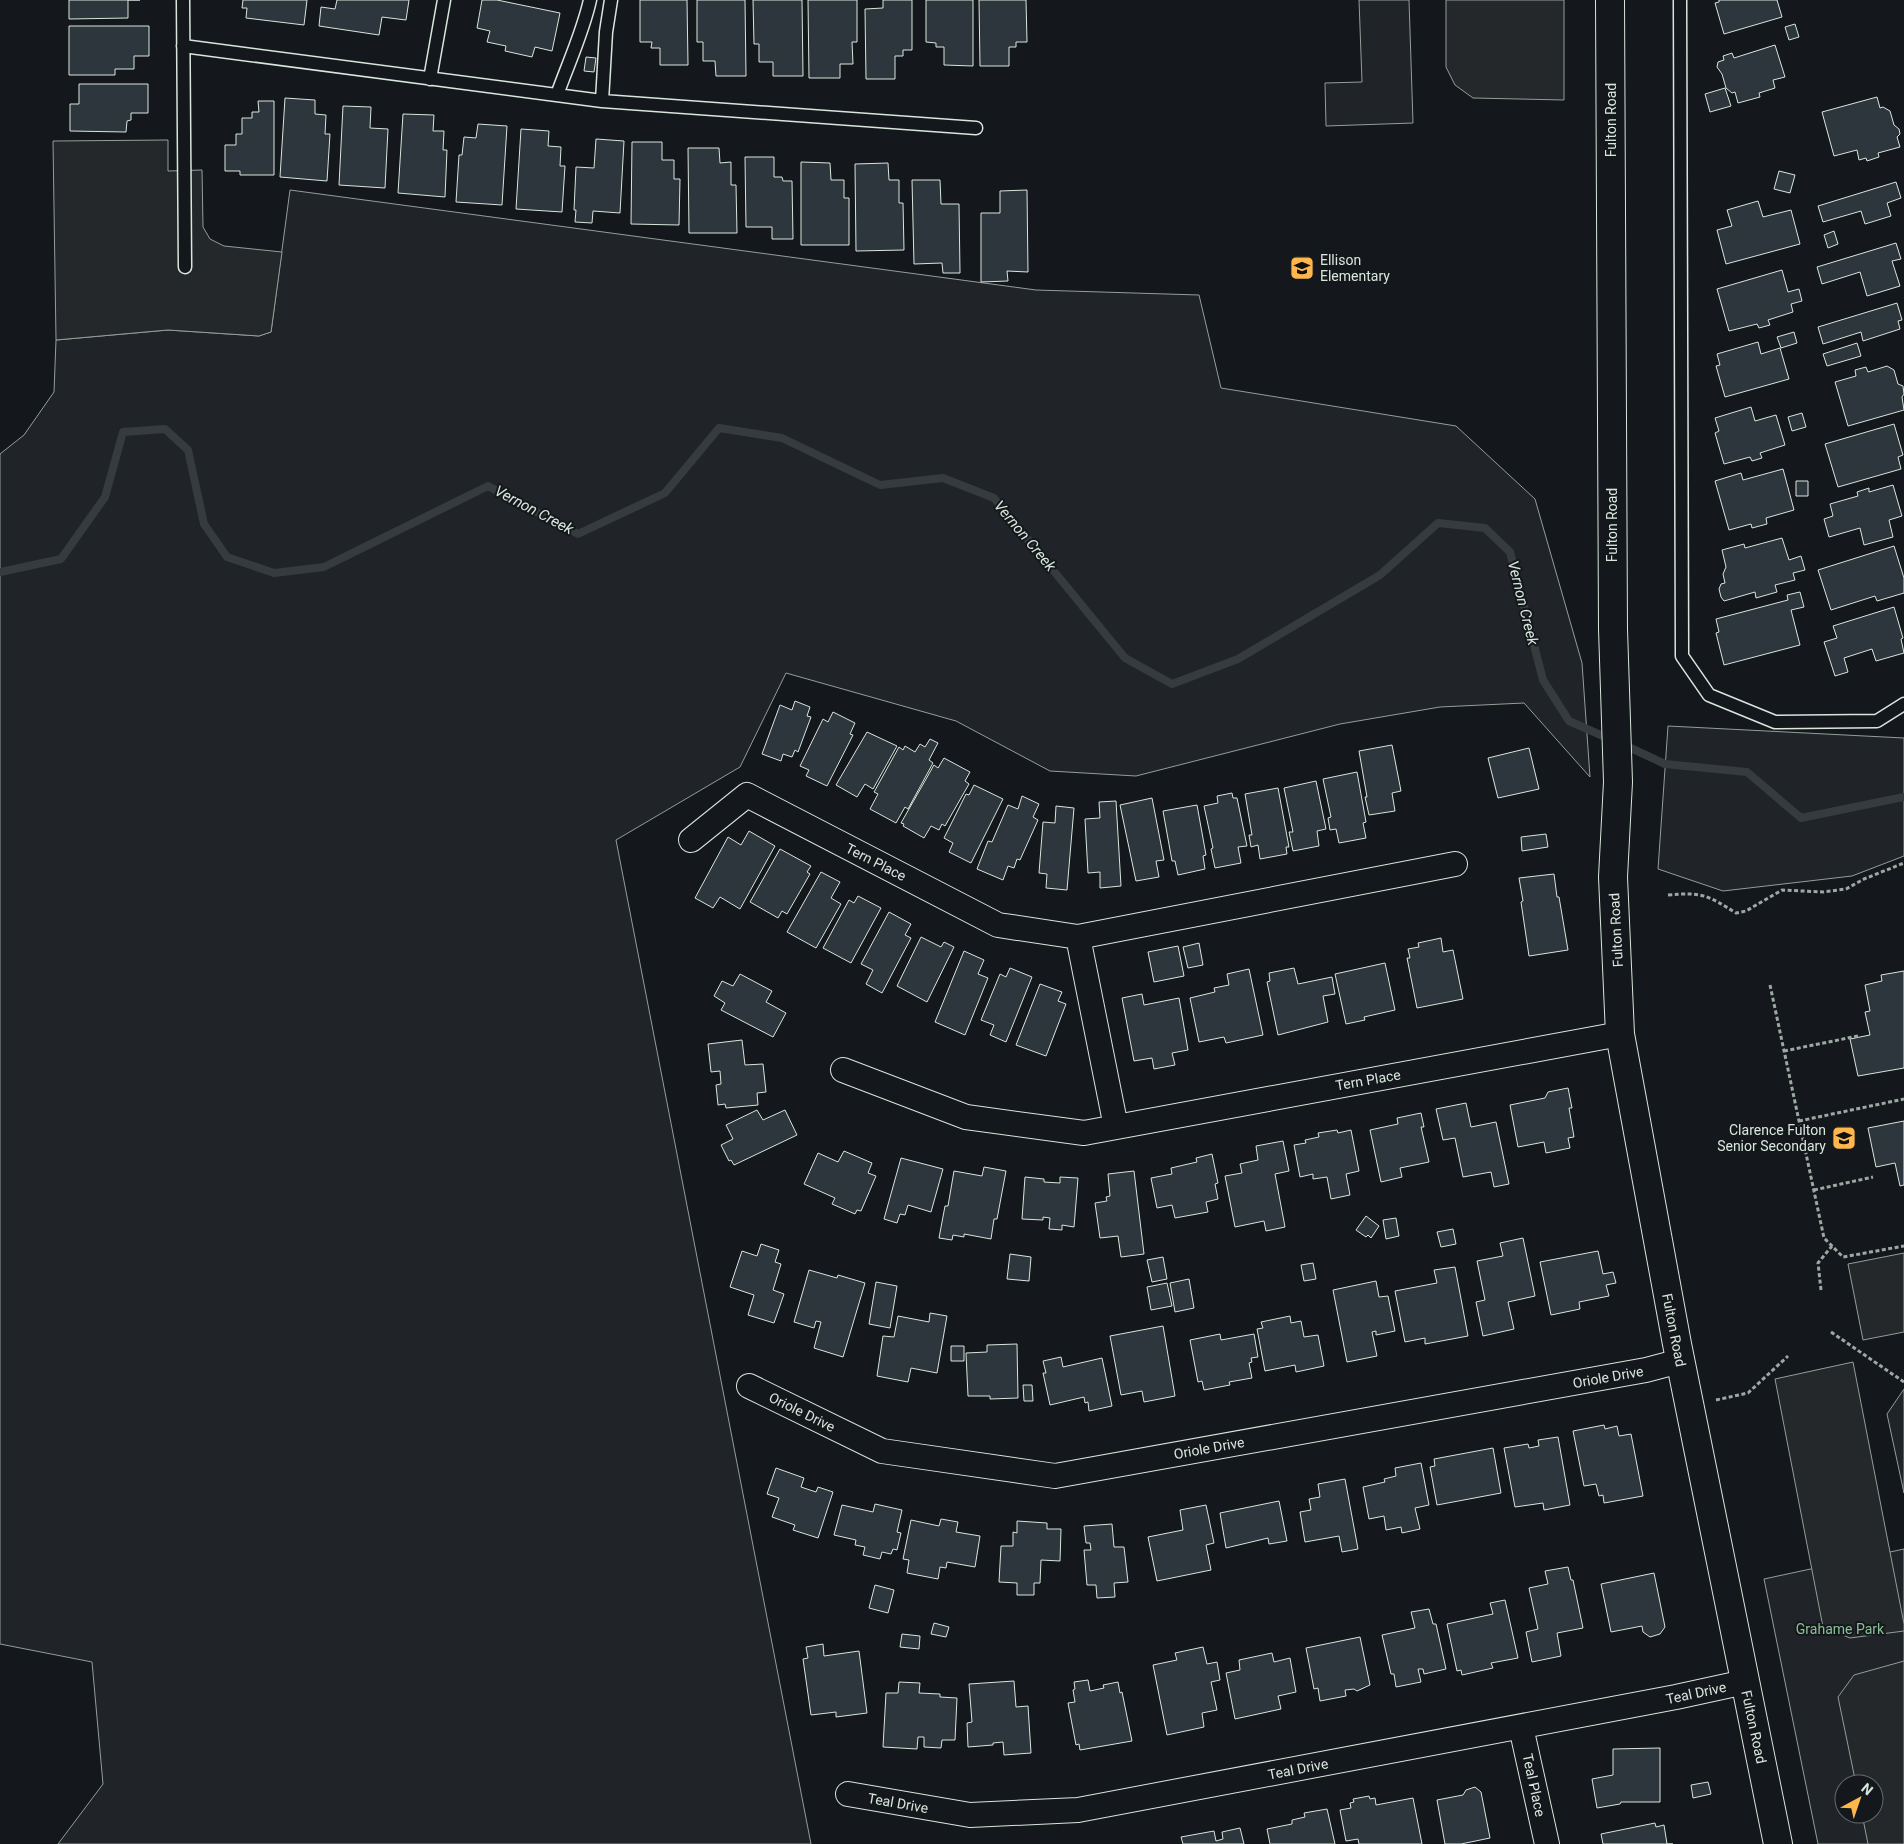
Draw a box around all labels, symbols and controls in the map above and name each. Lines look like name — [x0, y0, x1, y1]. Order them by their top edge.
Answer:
street label: Fulton Road — [1603, 83, 1619, 157]
place label: Ellison Elementary — [1320, 252, 1390, 284]
school or university icon: Ellison Elementary — [1289, 255, 1315, 281]
water label: Vernon Creek — [491, 482, 577, 539]
street label: Fulton Road — [1604, 488, 1620, 562]
water label: Vernon Creek — [990, 497, 1060, 575]
water label: Vernon Creek — [1504, 559, 1542, 648]
street label: Tern Place — [843, 840, 909, 884]
street label: Fulton Road — [1606, 892, 1626, 968]
street label: Tern Place — [1334, 1066, 1402, 1094]
place label: Clarence Fulton Senior Secondary — [1717, 1122, 1826, 1154]
school or university icon: Clarence Fulton Senior Secondary — [1831, 1125, 1857, 1151]
street label: Fulton Road — [1659, 1292, 1689, 1368]
street label: Oriole Drive — [1571, 1363, 1645, 1391]
street label: Oriole Drive — [766, 1389, 838, 1435]
street label: Oriole Drive — [1172, 1434, 1246, 1462]
park label: Grahame Park — [1796, 1621, 1885, 1637]
street label: Teal Drive — [1664, 1679, 1728, 1707]
street label: Fulton Road — [1738, 1689, 1770, 1765]
street label: Teal Place — [1520, 1752, 1548, 1818]
street label: Teal Drive — [1267, 1755, 1329, 1783]
north arrow — [1834, 1774, 1884, 1824]
text: N — [1858, 1780, 1876, 1798]
street label: Teal Drive — [867, 1790, 929, 1816]

